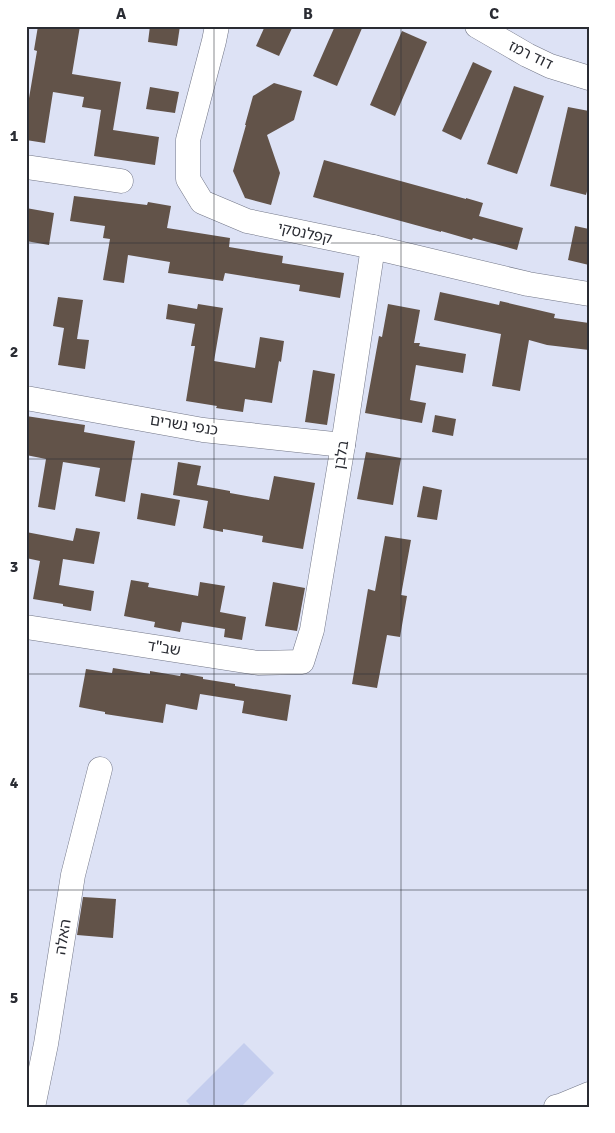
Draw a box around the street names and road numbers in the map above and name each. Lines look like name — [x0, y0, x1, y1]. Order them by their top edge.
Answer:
street label: דוד רמז — [506, 37, 556, 73]
street label: קפלנסקי — [276, 218, 334, 248]
street label: כנפי נשרים — [149, 411, 220, 439]
street label: בלבן — [330, 439, 352, 471]
street label: שב''ד — [146, 636, 182, 660]
street label: האלה — [51, 918, 75, 956]

